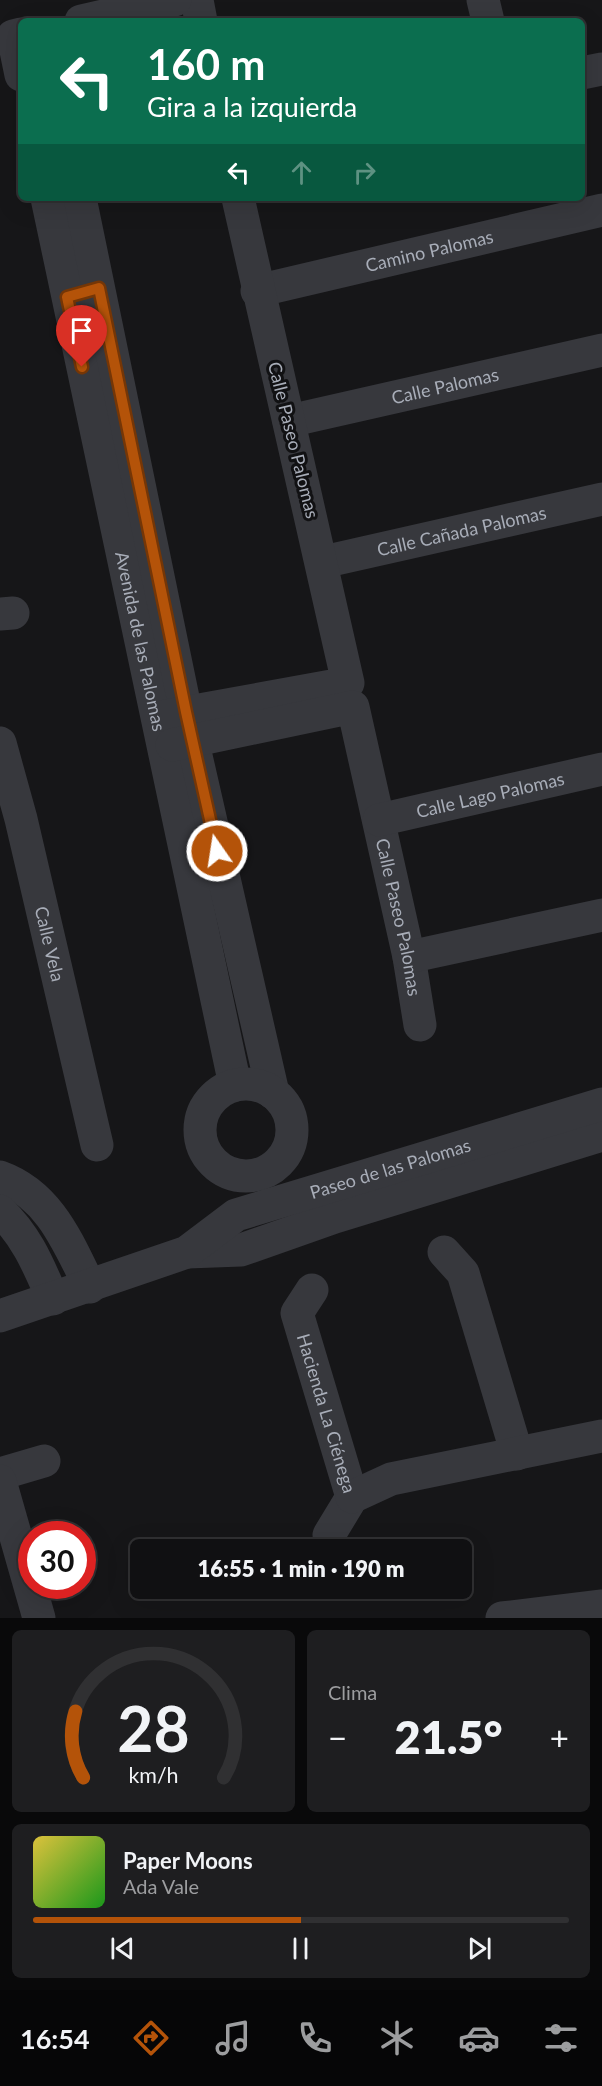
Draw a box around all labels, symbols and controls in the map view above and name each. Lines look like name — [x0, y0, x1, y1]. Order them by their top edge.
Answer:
text: 160 m — [147, 39, 265, 89]
icon: left — [48, 42, 126, 120]
text: Gira a la izquierda — [147, 90, 357, 123]
icon: left — [222, 156, 255, 189]
icon: ahead — [285, 156, 318, 189]
icon: right — [348, 156, 381, 189]
street label: Camino Palomas — [363, 225, 496, 276]
pin — [56, 305, 107, 367]
icon: arrive — [65, 314, 98, 347]
street label: Calle Paseo Palomas — [264, 359, 324, 521]
street label: Calle Palomas — [389, 363, 501, 408]
street label: Calle Cañada Palomas — [375, 501, 548, 560]
street label: Avenida de las Palomas — [111, 549, 171, 733]
street label: Calle Lago Palomas — [414, 767, 567, 822]
position arrow — [185, 819, 249, 883]
street label: Calle Paseo Palomas — [372, 836, 426, 998]
street label: Calle Vela — [31, 904, 69, 984]
street label: Paseo de las Palomas — [307, 1133, 473, 1203]
street label: Hacienda La Ciénega — [293, 1331, 361, 1495]
speed limit sign: 30 — [18, 1521, 96, 1599]
text: 16:55 · 1 min · 190 m — [198, 1555, 404, 1582]
text: Clima — [328, 1680, 377, 1704]
text: 28 — [117, 1690, 190, 1765]
text: 21.5° — [395, 1710, 502, 1764]
text: − — [328, 1717, 347, 1757]
text: + — [550, 1717, 569, 1757]
text: km/h — [128, 1762, 179, 1788]
text: Paper Moons — [123, 1847, 253, 1874]
text: Ada Vale — [123, 1874, 199, 1898]
icon: previous — [106, 1932, 139, 1965]
icon: pause — [284, 1932, 317, 1965]
icon: next — [463, 1932, 496, 1965]
icon: directions — [130, 2017, 172, 2059]
icon: music — [212, 2017, 254, 2059]
icon: phone — [294, 2017, 336, 2059]
icon: climate — [376, 2017, 418, 2059]
icon: car — [458, 2017, 500, 2059]
icon: filters — [540, 2017, 582, 2059]
text: 16:54 — [20, 2022, 90, 2055]

